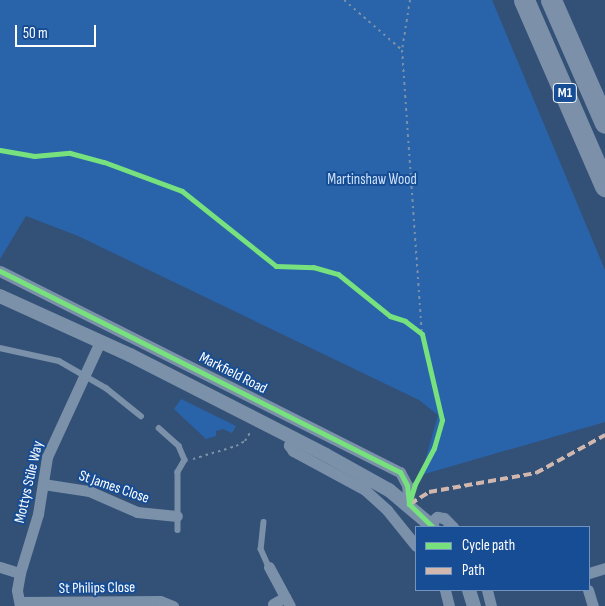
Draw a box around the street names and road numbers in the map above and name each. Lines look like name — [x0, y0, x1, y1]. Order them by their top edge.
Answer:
road number: M1 — [552, 82, 578, 105]
street label: Markfield Road — [196, 348, 270, 398]
street label: Mottys Stile Way — [11, 439, 47, 525]
street label: St James Close — [76, 467, 152, 507]
street label: St Philips Close — [59, 578, 135, 598]

